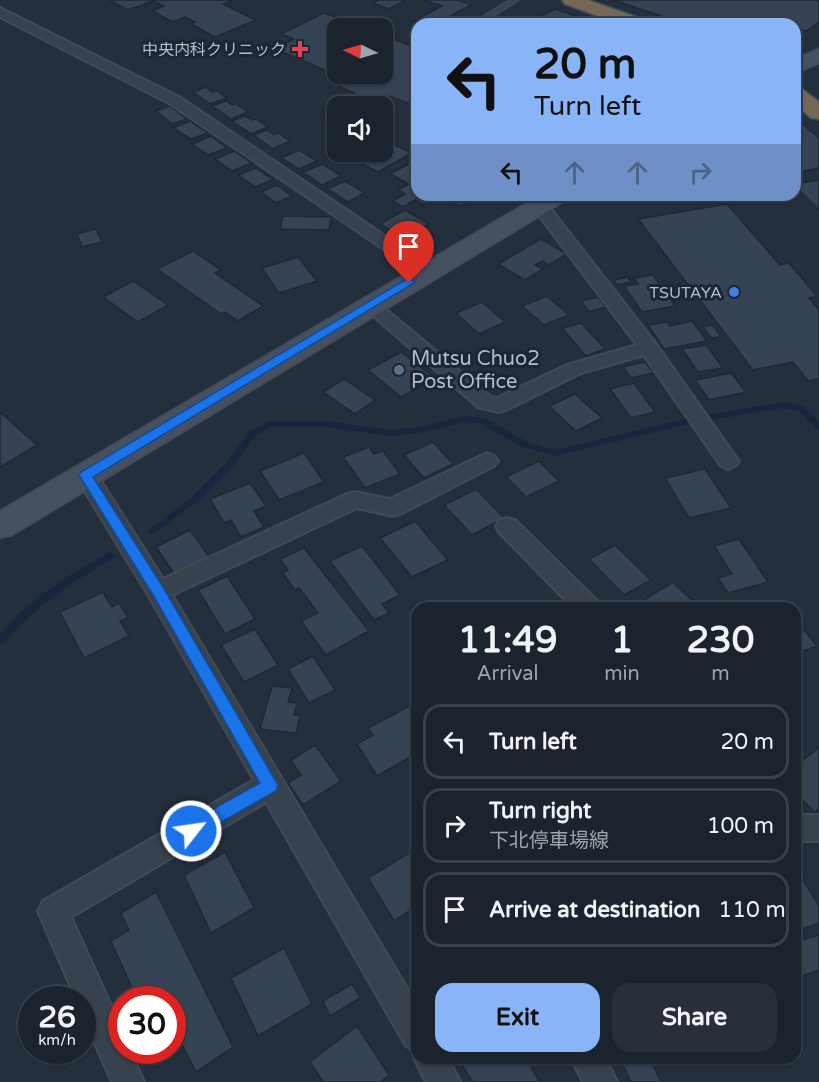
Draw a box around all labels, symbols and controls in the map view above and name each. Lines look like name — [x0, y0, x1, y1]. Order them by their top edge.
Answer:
north arrow — [327, 18, 393, 84]
map controls — [327, 18, 393, 162]
text: 20 m — [534, 39, 636, 90]
place label: 中央内科クリニック — [142, 40, 286, 60]
marker: 中央内科クリニック — [291, 40, 309, 58]
icon: left — [435, 42, 513, 120]
text: Turn left — [534, 90, 641, 123]
button: sound — [327, 96, 393, 162]
icon: left — [495, 156, 528, 189]
icon: ahead — [558, 156, 591, 189]
icon: ahead — [621, 156, 654, 189]
icon: right — [684, 156, 717, 189]
pin — [383, 221, 434, 283]
icon: arrive — [392, 230, 425, 263]
place label: TSUTAYA — [649, 283, 722, 303]
marker: TSUTAYA — [727, 285, 741, 299]
place label: Mutsu Chuo2 Post Office — [411, 347, 540, 394]
marker: Mutsu Chuo2 Post Office — [392, 363, 406, 377]
text: 11:49 — [458, 619, 558, 662]
text: 1 — [611, 619, 633, 662]
text: 230 — [686, 619, 754, 662]
text: Arrival — [477, 662, 539, 686]
text: min — [604, 662, 640, 686]
text: m — [711, 662, 730, 686]
icon: left — [438, 725, 471, 758]
text: Turn left — [489, 729, 577, 755]
text: 20 m — [720, 729, 774, 755]
text: Turn right — [489, 798, 591, 824]
position arrow — [159, 799, 223, 863]
icon: right — [438, 809, 471, 842]
text: 100 m — [707, 813, 774, 839]
text: 下北停車場線 — [489, 829, 609, 853]
icon: arrive — [438, 893, 471, 926]
text: Arrive at destination — [489, 897, 700, 923]
text: 110 m — [718, 897, 786, 923]
button: Exit — [435, 983, 600, 1052]
button: Share — [612, 983, 777, 1052]
speed limit sign: 30 — [108, 986, 186, 1064]
text: 26 — [38, 999, 76, 1036]
text: km/h — [38, 1031, 76, 1049]

